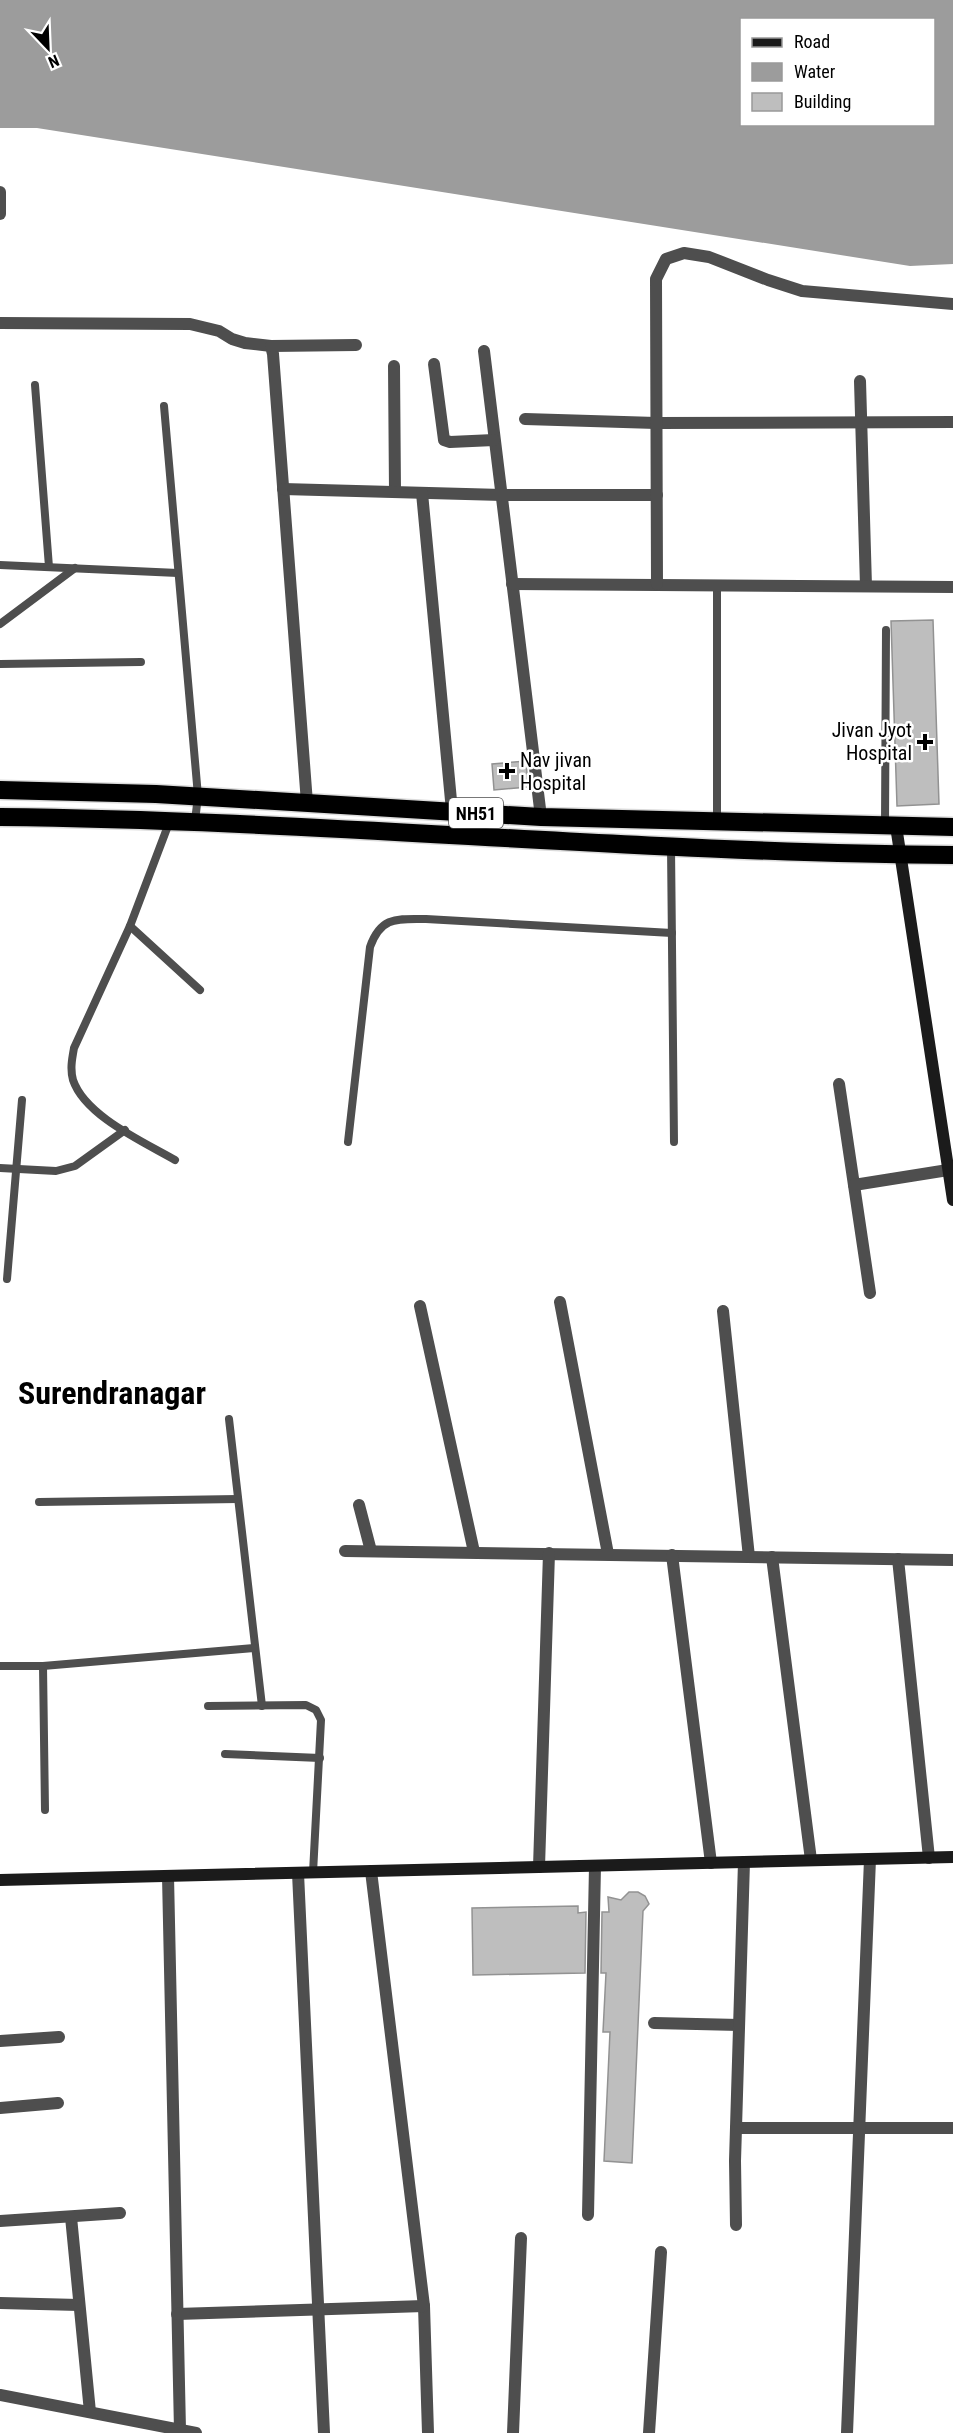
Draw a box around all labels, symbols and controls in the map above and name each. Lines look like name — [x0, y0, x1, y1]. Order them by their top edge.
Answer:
north arrow — [18, 18, 78, 78]
legend — [740, 18, 935, 126]
text: Road — [794, 31, 830, 52]
text: N — [45, 51, 62, 72]
text: Water — [794, 61, 836, 82]
text: Building — [794, 91, 851, 112]
place label: Jivan Jyot Hospital — [832, 718, 912, 765]
marker: Jivan Jyot Hospital — [916, 733, 934, 751]
place label: Nav jivan Hospital — [520, 748, 592, 795]
marker: Nav jivan Hospital — [498, 762, 516, 780]
road number: NH51 — [449, 798, 503, 828]
district label: Surendranagar — [18, 1374, 206, 1412]

